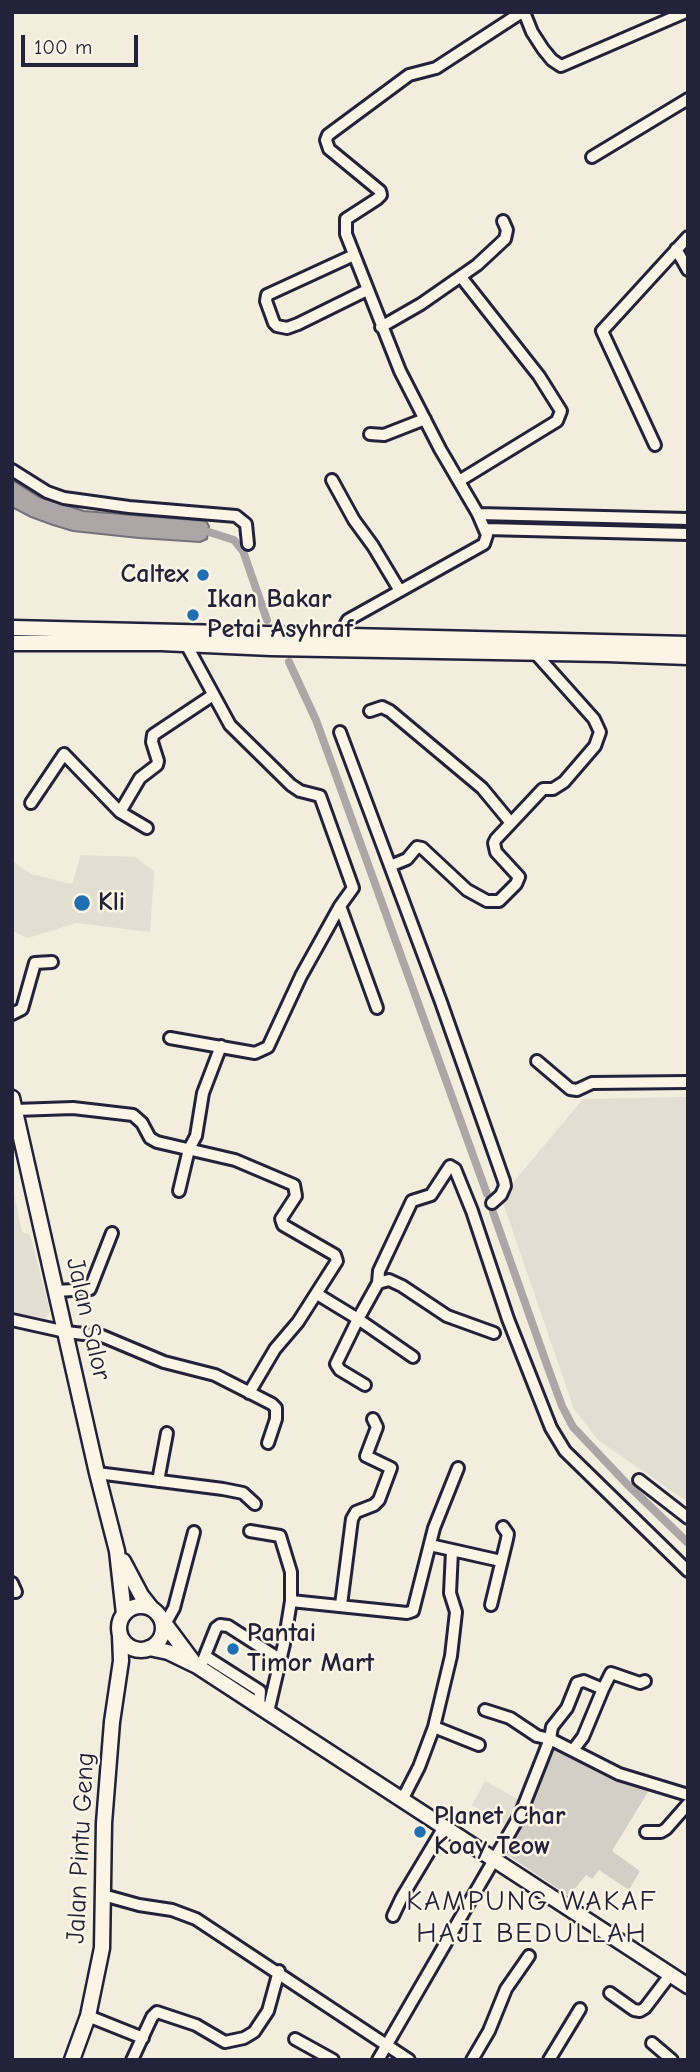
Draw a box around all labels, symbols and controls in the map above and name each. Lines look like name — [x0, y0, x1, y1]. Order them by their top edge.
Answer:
scale bar — [24, 21, 142, 65]
text: 100 m — [34, 35, 92, 59]
place label: Caltex — [121, 559, 189, 591]
marker: Caltex — [195, 567, 211, 583]
place label: Ikan Bakar Petai Asyhraf — [207, 584, 353, 646]
marker: Ikan Bakar Petai Asyhraf — [185, 607, 201, 623]
place label: Kli — [98, 887, 125, 919]
marker: Kli — [72, 893, 92, 913]
street label: Jalan Salor — [59, 1255, 117, 1383]
place label: Pantai Timor Mart — [247, 1618, 374, 1680]
marker: Pantai Timor Mart — [225, 1641, 241, 1657]
street label: Jalan Pintu Geng — [60, 1752, 102, 1944]
place label: Planet Char Koay Teow — [434, 1801, 565, 1862]
marker: Planet Char Koay Teow — [412, 1824, 428, 1840]
district label: KAMPUNG WAKAF HAJI BEDULLAH — [408, 1885, 656, 1951]

